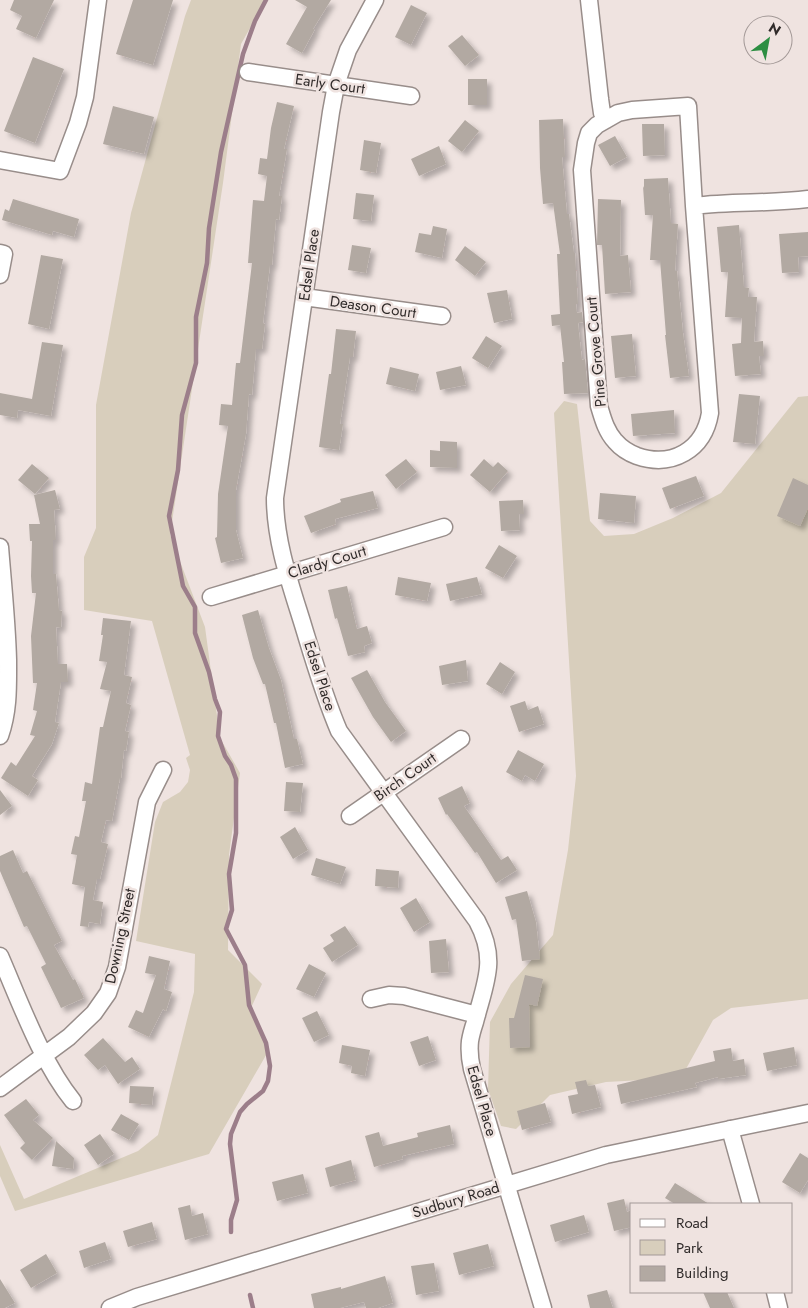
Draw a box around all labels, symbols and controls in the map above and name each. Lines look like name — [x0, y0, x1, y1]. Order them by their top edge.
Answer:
north arrow — [743, 15, 793, 65]
text: N — [765, 18, 785, 40]
street label: Early Court — [294, 68, 367, 100]
street label: Edsel Place — [293, 227, 325, 302]
street label: Deason Court — [328, 290, 418, 324]
street label: Pine Grove Court — [580, 296, 612, 408]
street label: Clardy Court — [285, 540, 369, 584]
street label: Edsel Place — [298, 638, 342, 714]
street label: Birch Court — [369, 747, 441, 807]
street label: Downing Street — [99, 886, 141, 986]
street label: Edsel Place — [461, 1063, 503, 1139]
street label: Sudbury Road — [410, 1176, 502, 1224]
legend — [630, 1203, 793, 1293]
text: Road — [676, 1212, 708, 1234]
text: Park — [676, 1237, 703, 1259]
text: Building — [676, 1262, 728, 1284]

